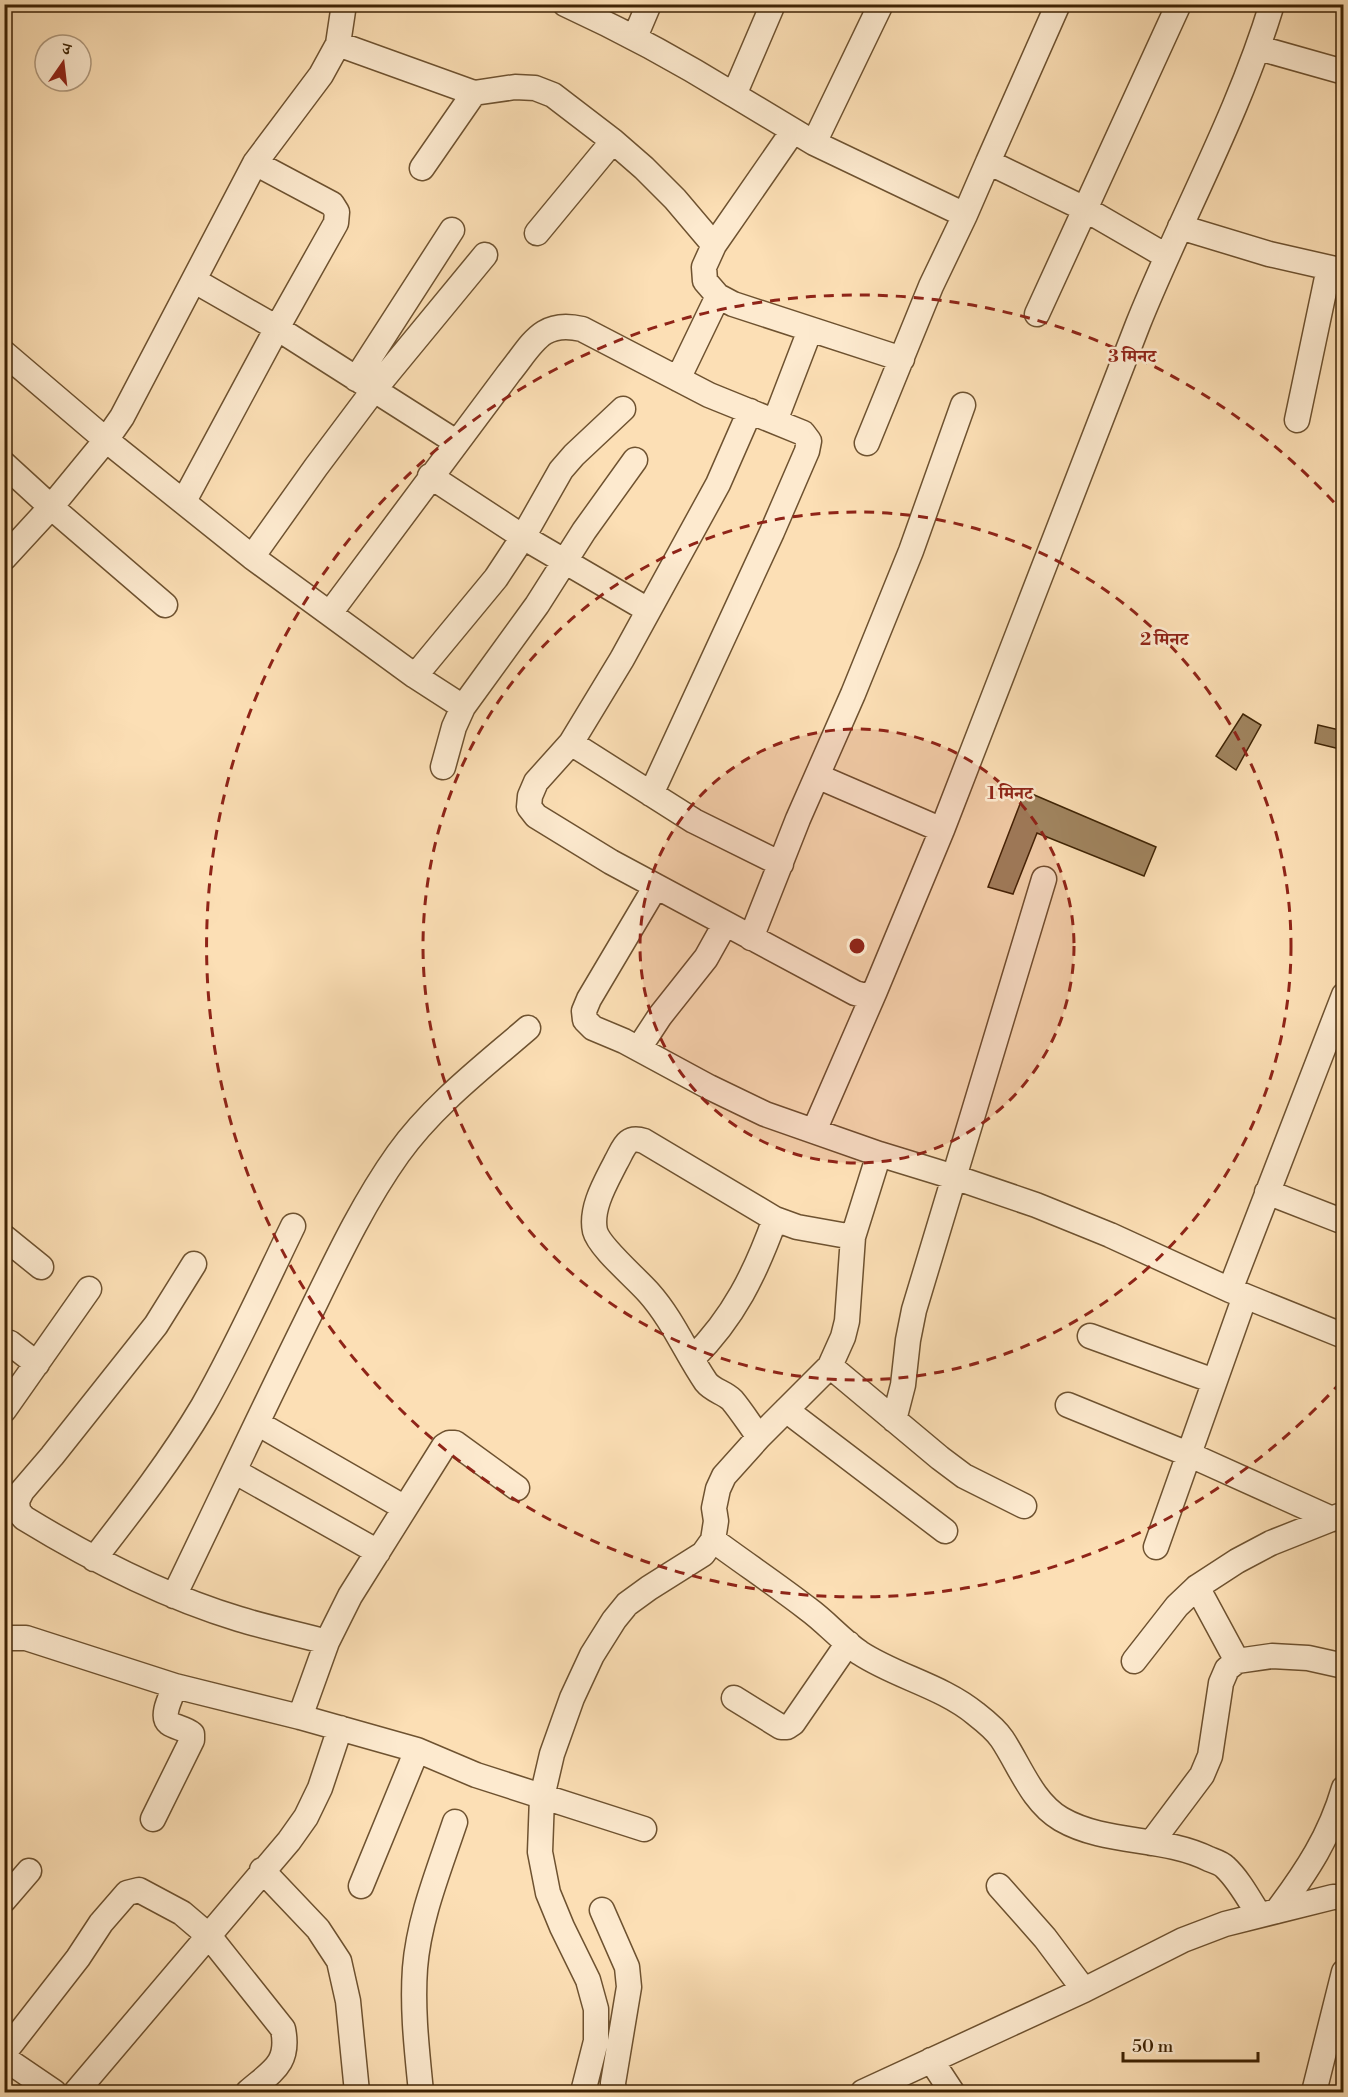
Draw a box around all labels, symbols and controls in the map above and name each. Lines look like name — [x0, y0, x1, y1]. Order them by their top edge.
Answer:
north arrow — [33, 33, 93, 93]
text: उ — [59, 38, 75, 61]
text: 3 मिनट — [1108, 345, 1157, 368]
text: 2 मिनट — [1140, 628, 1189, 651]
text: 1 मिनट — [987, 782, 1034, 805]
centre of rings — [847, 936, 867, 956]
scale bar — [1123, 2025, 1258, 2063]
text: 50 m — [1132, 2035, 1174, 2058]

